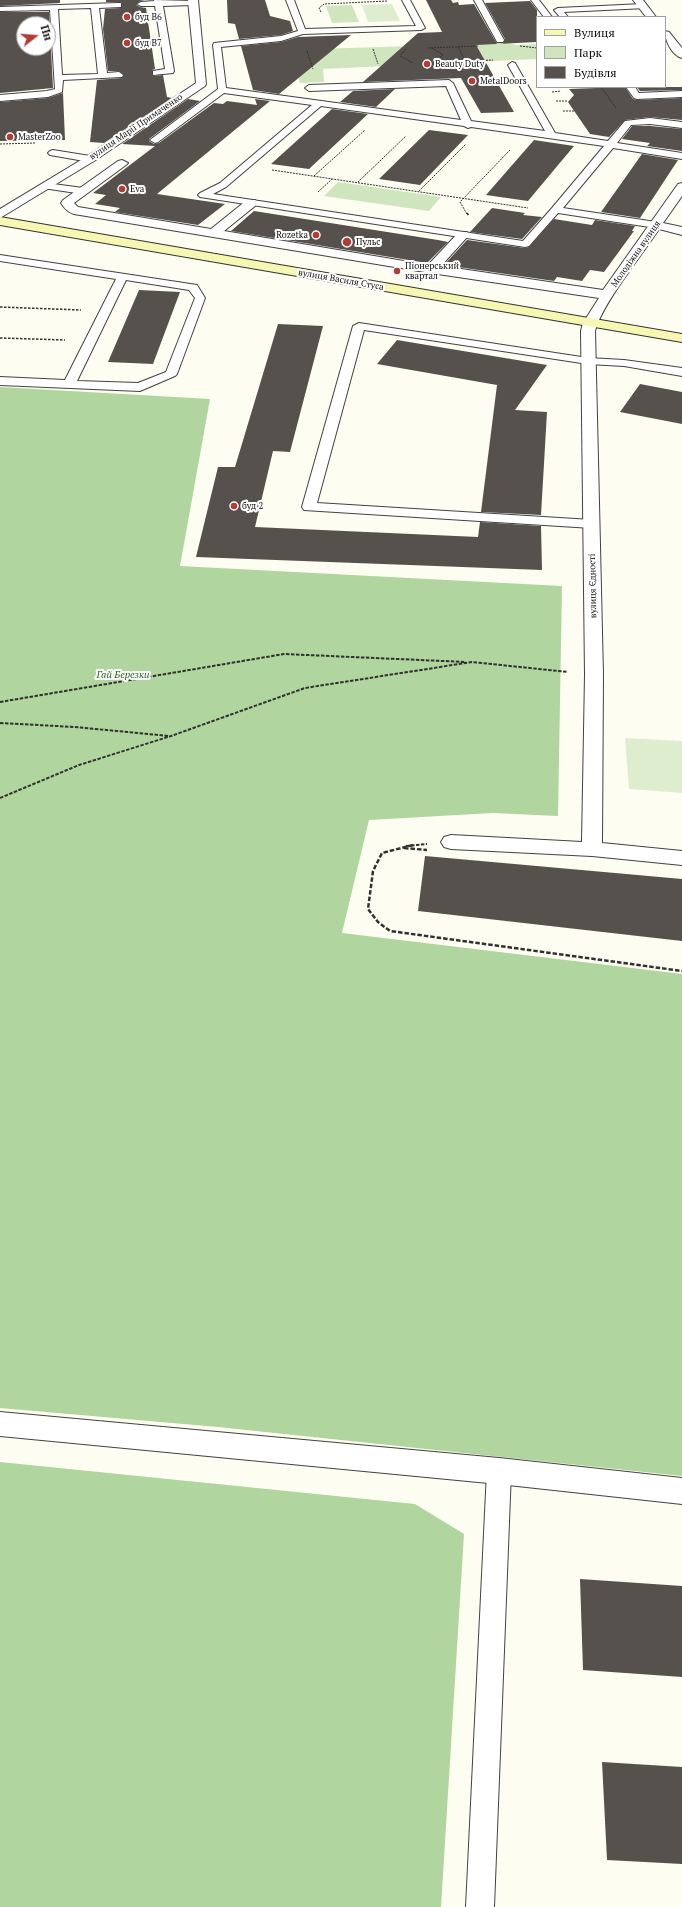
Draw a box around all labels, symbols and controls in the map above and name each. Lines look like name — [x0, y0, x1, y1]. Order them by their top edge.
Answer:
marker: буд В6 — [122, 12, 132, 22]
place label: буд В6 — [135, 12, 162, 22]
north arrow — [16, 16, 56, 56]
legend — [536, 16, 666, 88]
text: Пн — [38, 23, 56, 42]
text: Вулиця — [574, 25, 615, 40]
marker: буд В7 — [122, 38, 132, 48]
place label: буд В7 — [135, 38, 162, 48]
text: Парк — [574, 45, 602, 60]
marker: Beauty Duty — [422, 59, 432, 69]
place label: Beauty Duty — [435, 59, 484, 69]
text: Будівля — [574, 65, 617, 80]
marker: MetalDoors — [467, 76, 477, 86]
place label: MetalDoors — [480, 76, 527, 86]
street label: вулиця Марії Примаченко — [87, 92, 185, 162]
marker: MasterZoo — [5, 132, 15, 142]
place label: MasterZoo — [18, 132, 61, 142]
marker: Eva — [117, 184, 127, 194]
place label: Eva — [130, 184, 144, 194]
street label: Молодіжна вулиця — [609, 219, 663, 289]
place label: Rozetka — [276, 230, 308, 240]
marker: Rozetka — [311, 230, 321, 240]
marker: Пульс — [341, 236, 353, 248]
place label: Пульс — [356, 237, 380, 247]
place label: Піонерський квартал — [405, 261, 459, 282]
marker: Піонерський квартал — [392, 266, 402, 276]
street label: вулиця Василя Стуса — [297, 267, 385, 293]
marker: буд 2 — [229, 501, 239, 511]
place label: буд 2 — [242, 501, 263, 511]
street label: вулиця Єдності — [587, 554, 599, 618]
park label: Гай Березки — [96, 669, 150, 681]

